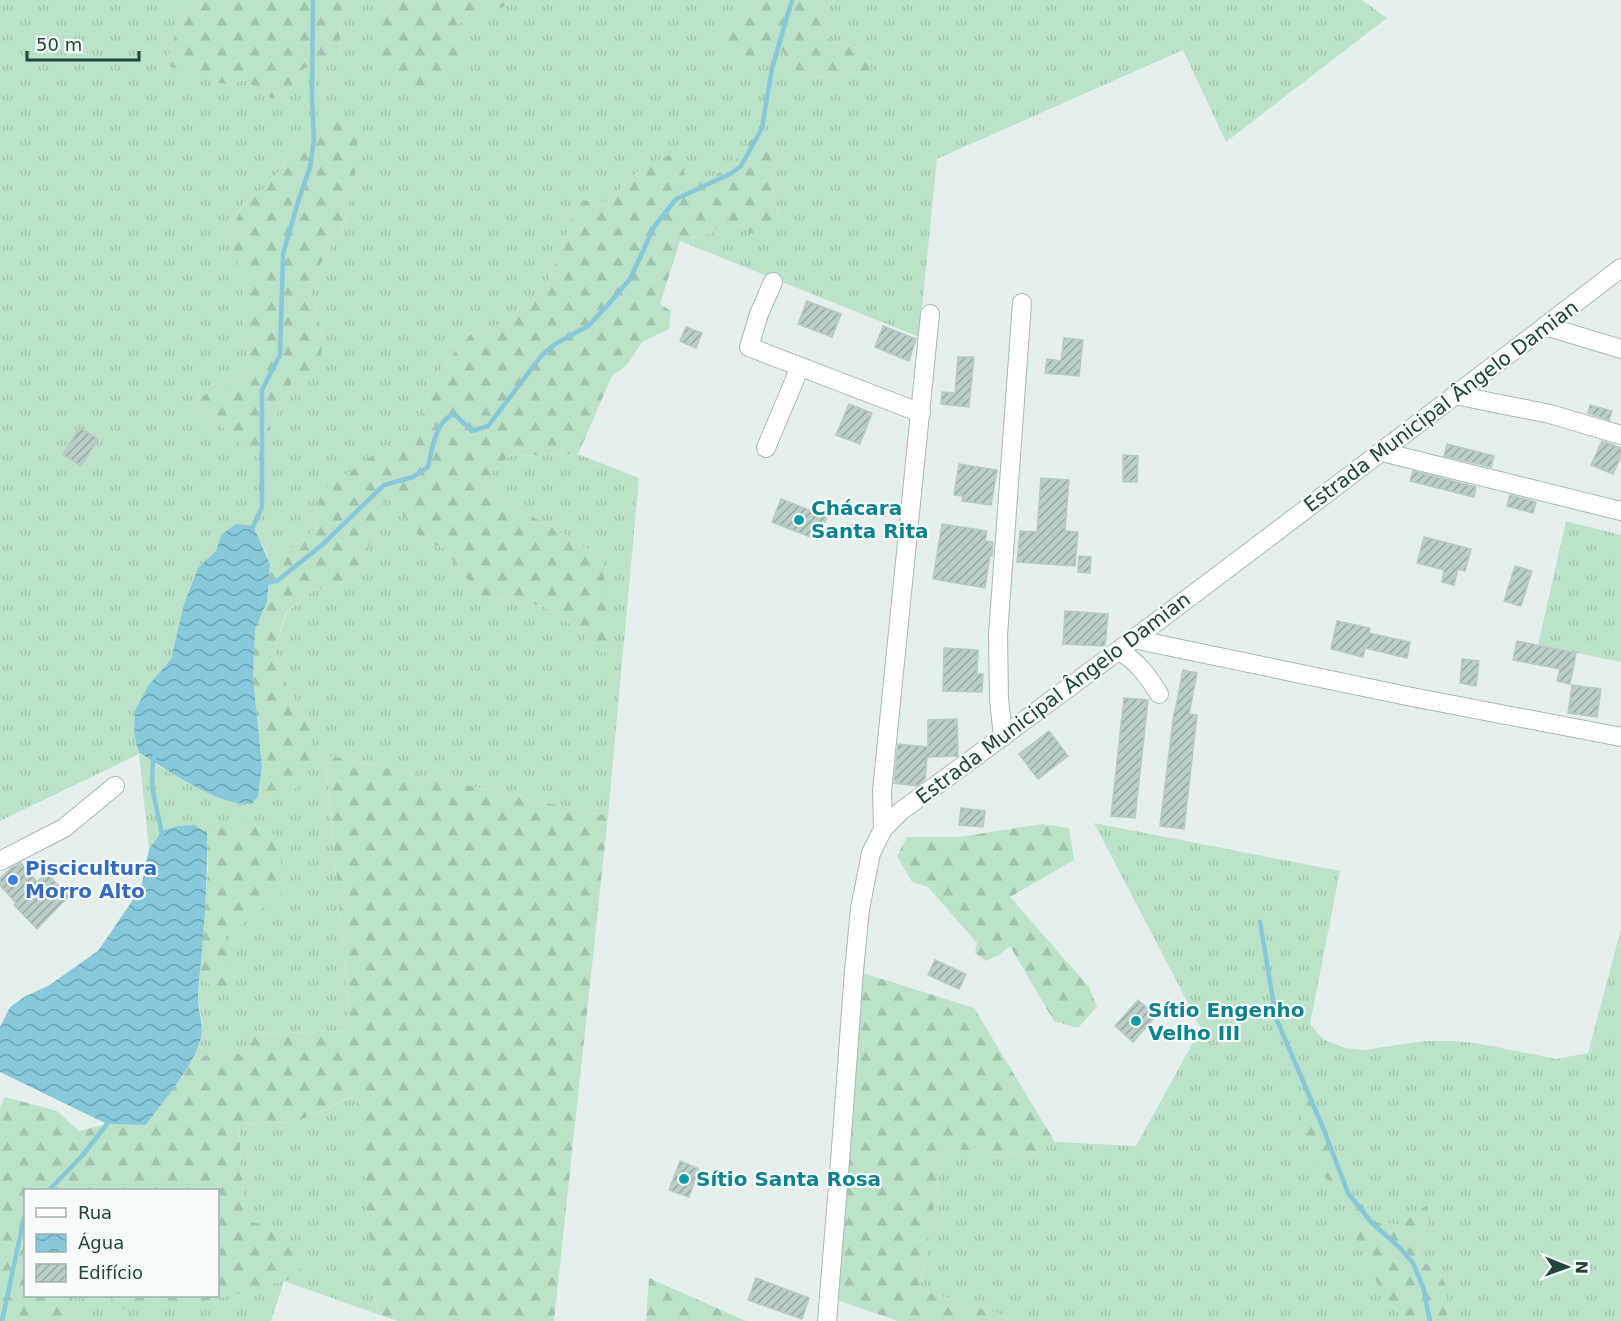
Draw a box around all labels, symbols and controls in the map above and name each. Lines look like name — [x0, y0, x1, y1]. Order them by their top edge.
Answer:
scale bar — [27, 24, 140, 62]
text: 50 m — [36, 34, 82, 55]
street label: Estrada Municipal Ângelo Damian — [1299, 295, 1583, 517]
place label: Chácara Santa Rita — [811, 496, 928, 543]
marker: Chácara Santa Rita — [792, 513, 806, 527]
street label: Estrada Municipal Ângelo Damian — [911, 587, 1195, 809]
place label: Piscicultura Morro Alto — [25, 856, 157, 903]
marker: Piscicultura Morro Alto — [6, 873, 20, 887]
place label: Sítio Engenho Velho III — [1148, 998, 1304, 1045]
marker: Sítio Engenho Velho III — [1129, 1014, 1143, 1028]
place label: Sítio Santa Rosa — [696, 1167, 881, 1191]
marker: Sítio Santa Rosa — [677, 1172, 691, 1186]
legend — [24, 1189, 219, 1297]
text: Rua — [78, 1202, 112, 1223]
text: Água — [78, 1232, 124, 1253]
north arrow — [1537, 1237, 1597, 1297]
text: N — [1572, 1260, 1591, 1274]
text: Edifício — [78, 1262, 143, 1283]

